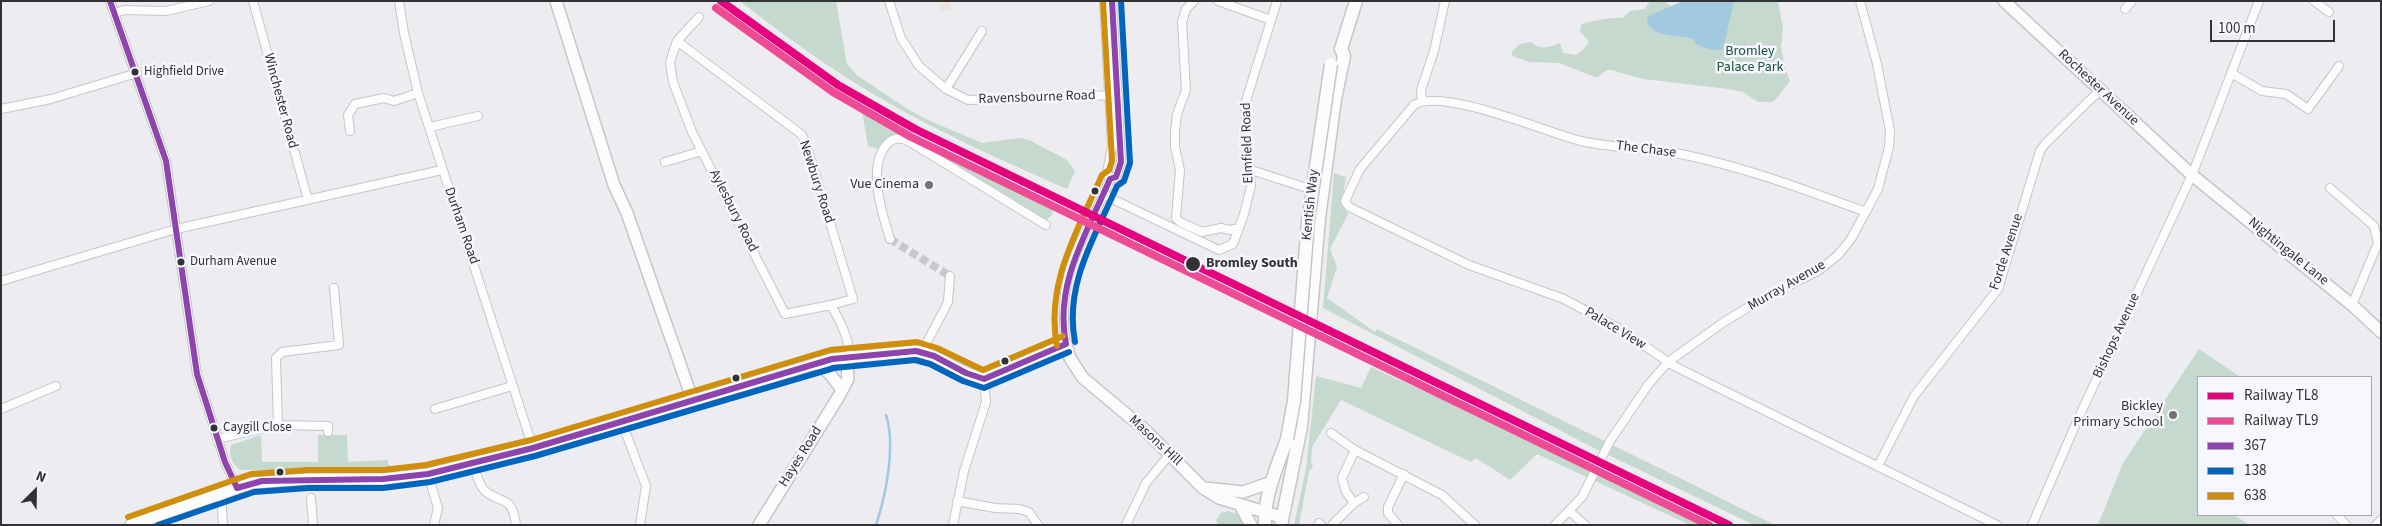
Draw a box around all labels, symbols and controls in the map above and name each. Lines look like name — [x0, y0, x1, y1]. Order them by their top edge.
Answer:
scale bar — [2212, 10, 2337, 42]
text: 100 m — [2218, 18, 2256, 39]
park label: Bromley Palace Park — [1716, 44, 1784, 76]
street label: Rochester Avenue — [2054, 46, 2142, 130]
street label: Winchester Road — [259, 52, 301, 150]
place label: Highfield Drive — [144, 64, 224, 80]
marker: Highfield Drive — [130, 67, 140, 77]
street label: Ravensbourne Road — [978, 88, 1096, 108]
street label: Elmfield Road — [1238, 102, 1258, 184]
street label: Newbury Road — [795, 138, 837, 226]
street label: The Chase — [1615, 138, 1677, 162]
street label: Aylesbury Road — [705, 167, 761, 255]
street label: Kentish Way — [1299, 169, 1323, 241]
place label: Vue Cinema — [850, 177, 919, 193]
marker: Vue Cinema — [923, 179, 935, 191]
street label: Durham Road — [440, 185, 482, 267]
unlabelled marker — [1090, 186, 1100, 196]
street label: Forde Avenue — [1987, 212, 2027, 292]
street label: Nightingale Lane — [2244, 214, 2332, 290]
place label: Durham Avenue — [190, 254, 277, 270]
marker: Bromley South — [1184, 255, 1202, 273]
place label: Bromley South — [1206, 256, 1298, 272]
marker: Durham Avenue — [176, 257, 186, 267]
street label: Murray Avenue — [1745, 257, 1829, 315]
street label: Bishops Avenue — [2090, 291, 2144, 381]
street label: Palace View — [1581, 304, 1649, 354]
unlabelled marker — [1000, 356, 1010, 366]
unlabelled marker — [731, 373, 741, 383]
legend — [2197, 376, 2372, 516]
text: Railway TL8 — [2244, 385, 2319, 406]
place label: Bickley Primary School — [2073, 399, 2163, 432]
marker: Bickley Primary School — [2167, 409, 2179, 421]
text: Railway TL9 — [2244, 410, 2319, 431]
street label: Masons Hill — [1125, 412, 1185, 470]
place label: Caygill Close — [223, 420, 292, 436]
marker: Caygill Close — [209, 423, 219, 433]
street label: Hayes Road — [776, 424, 826, 490]
text: 367 — [2244, 435, 2266, 456]
text: 138 — [2244, 460, 2266, 481]
north arrow — [10, 466, 60, 516]
text: N — [33, 466, 49, 488]
unlabelled marker — [275, 467, 285, 477]
text: 638 — [2244, 485, 2266, 506]

